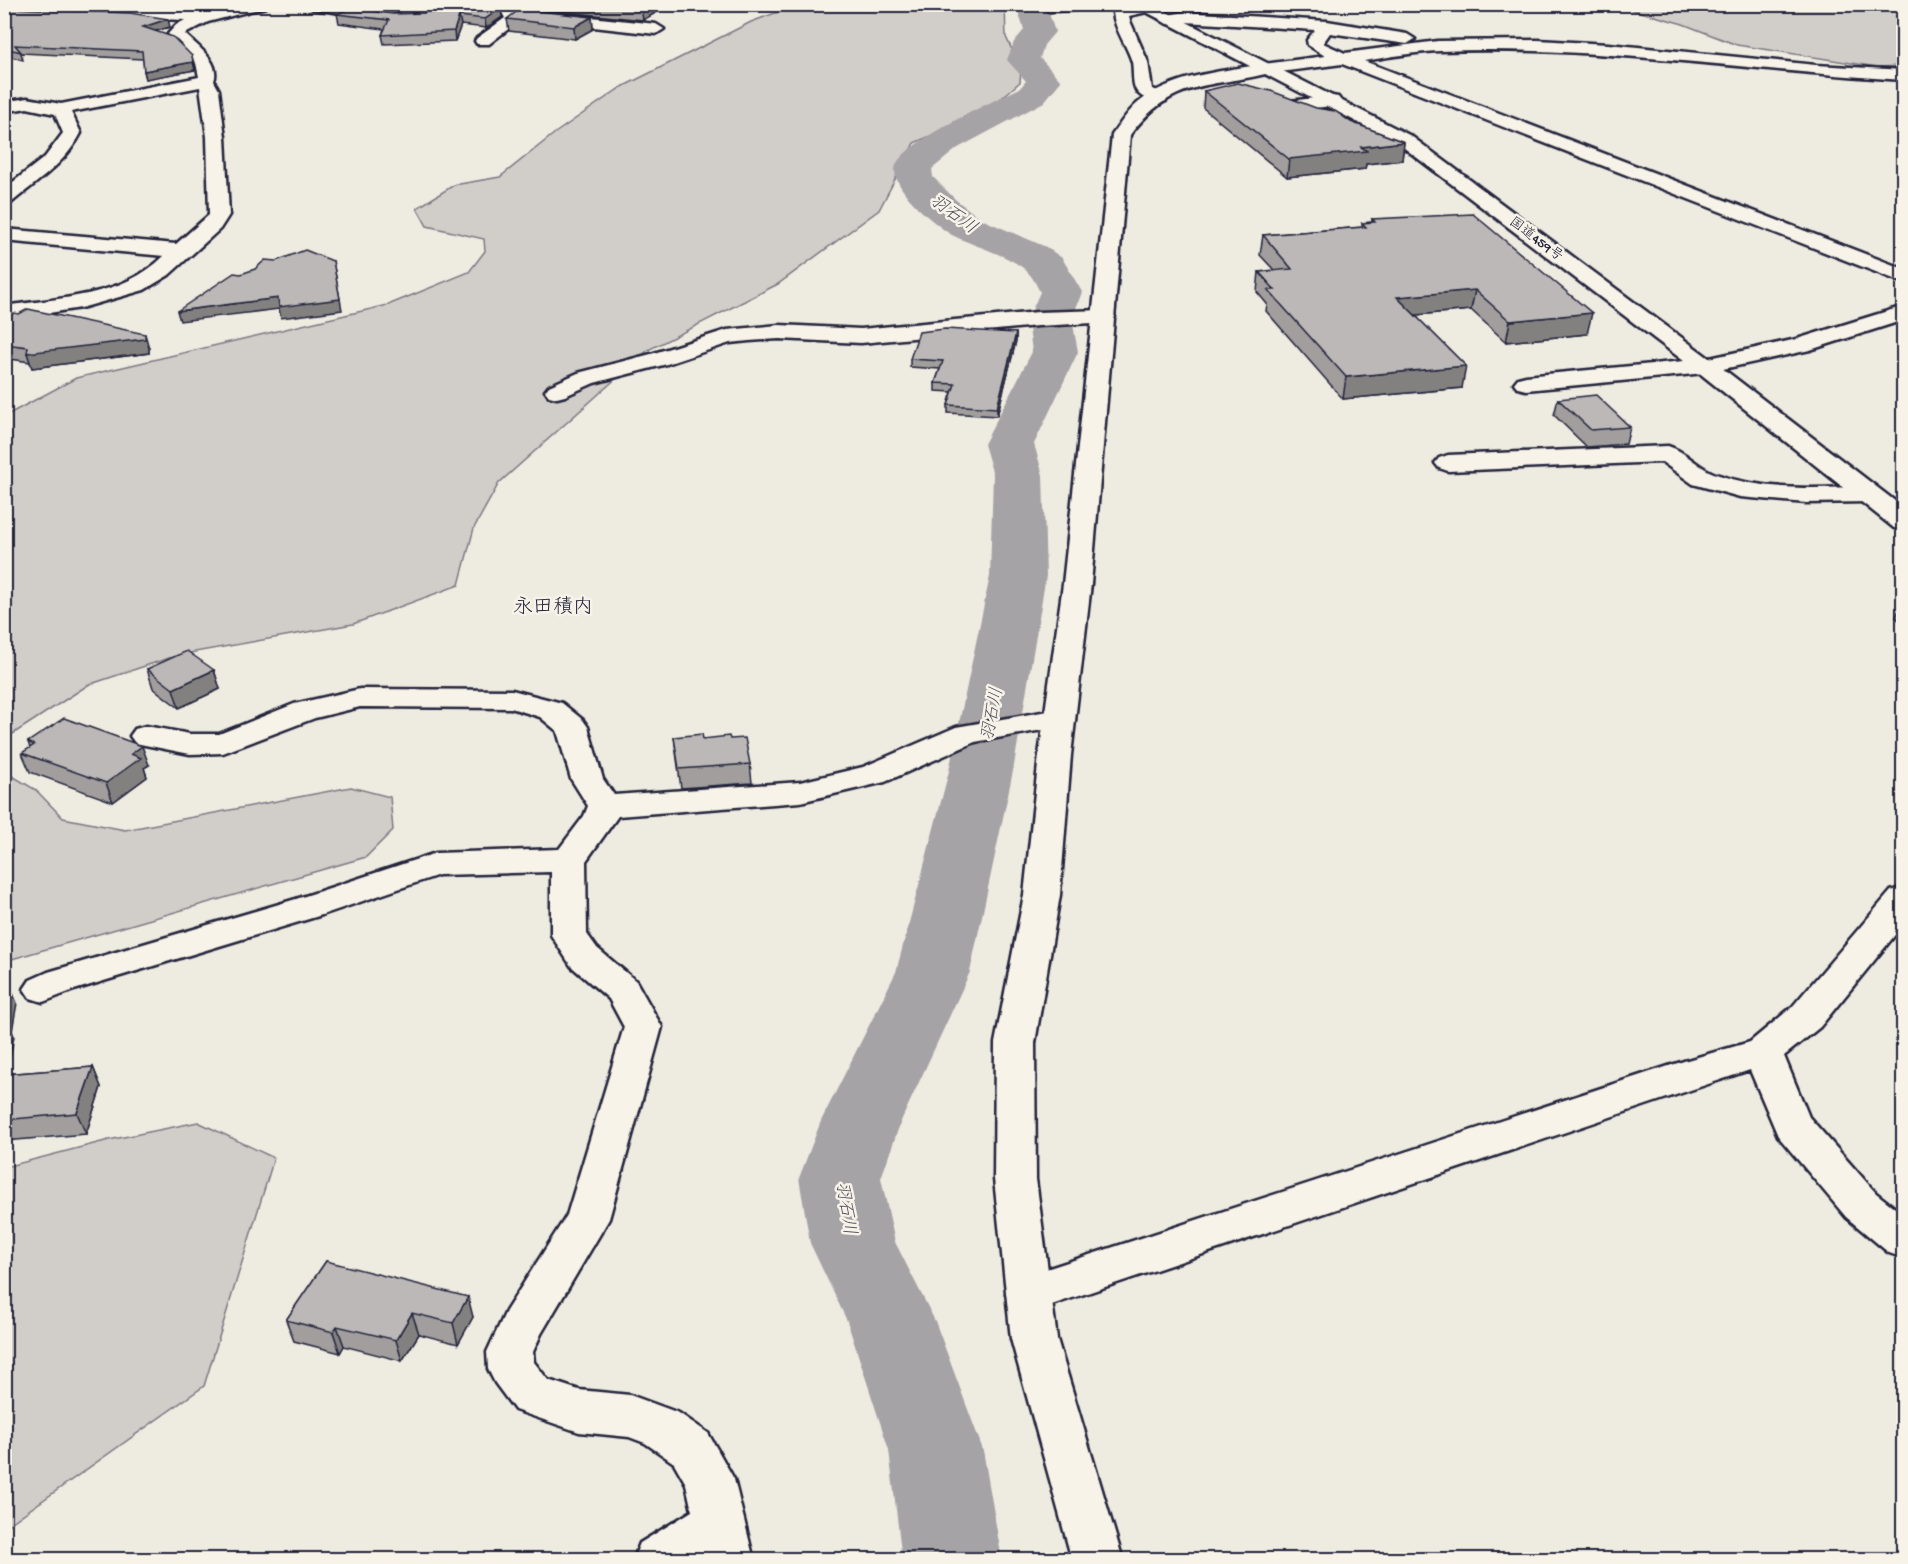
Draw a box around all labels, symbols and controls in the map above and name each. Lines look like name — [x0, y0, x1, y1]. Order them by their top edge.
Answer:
water label: 羽石川 — [925, 191, 981, 239]
street label: 国道459号 — [1505, 214, 1566, 266]
district label: 永田積内 — [513, 595, 593, 620]
water label: 羽石川 — [978, 686, 1009, 743]
water label: 羽石川 — [830, 1180, 859, 1237]

